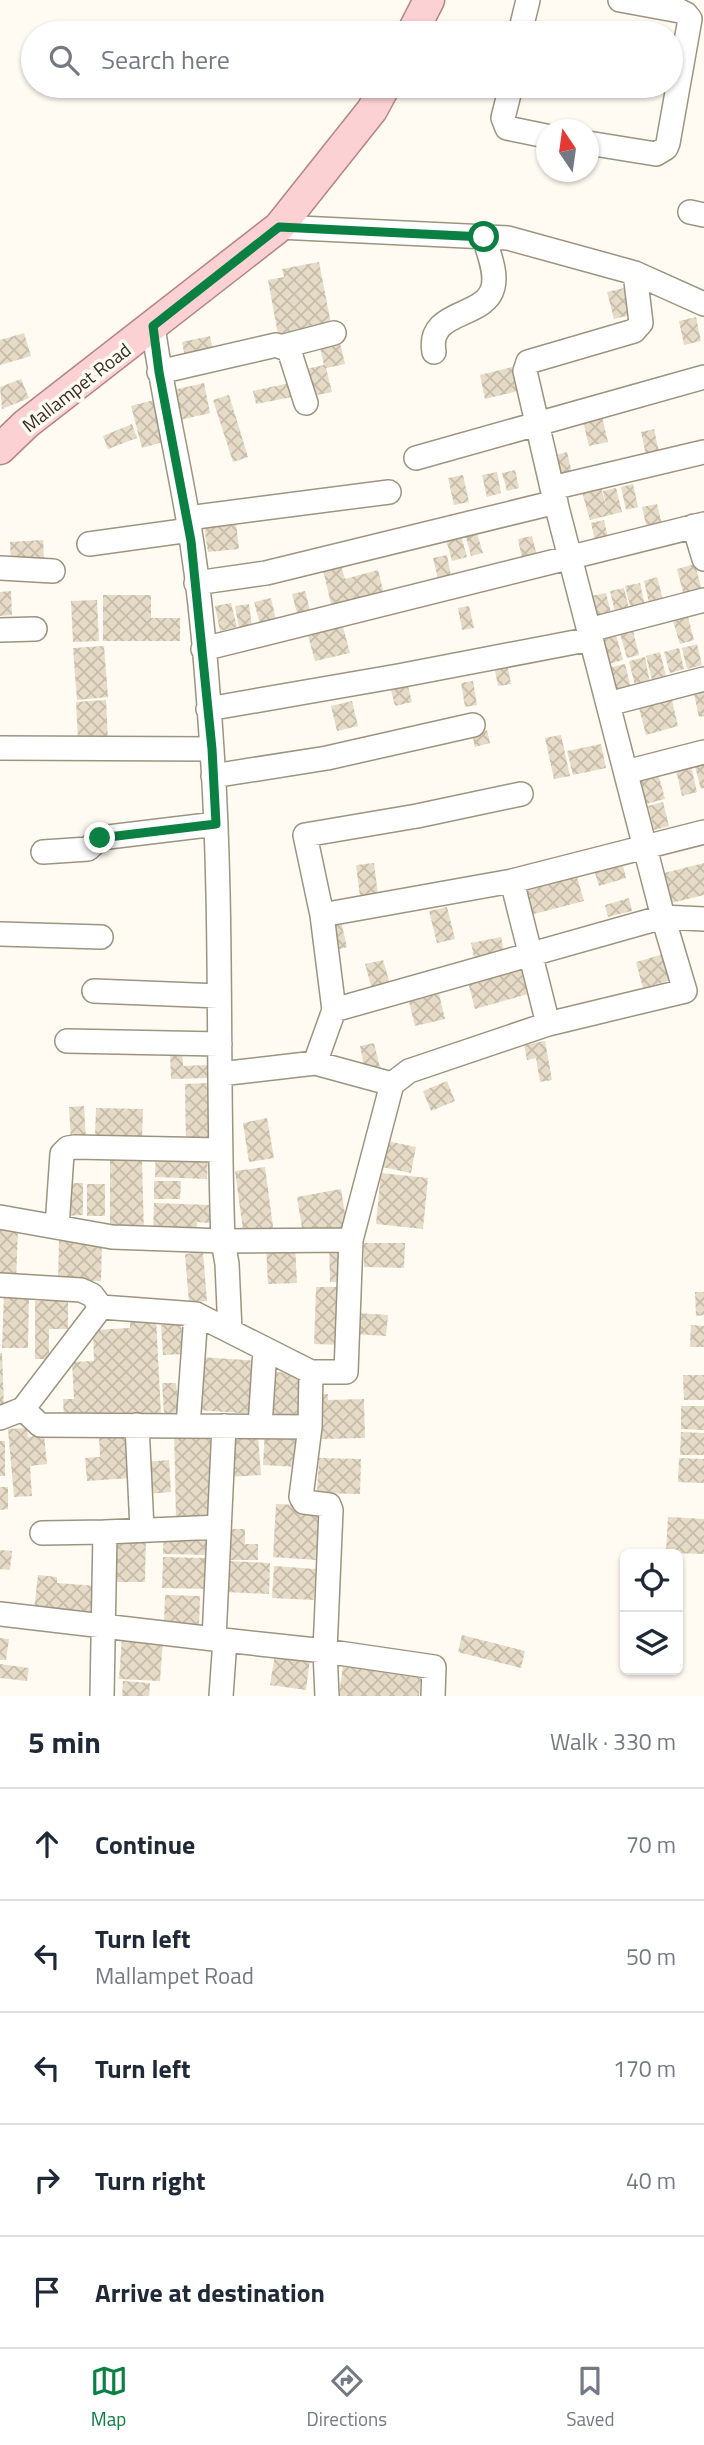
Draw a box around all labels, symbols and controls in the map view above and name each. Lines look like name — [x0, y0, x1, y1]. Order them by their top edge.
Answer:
search box — [21, 21, 683, 98]
text: Search here — [101, 40, 230, 79]
icon: search — [45, 41, 83, 79]
north arrow — [536, 119, 599, 182]
route start — [468, 221, 499, 252]
street label: Mallampet Road — [15, 335, 137, 439]
route end — [84, 822, 115, 853]
map controls — [620, 1549, 683, 1675]
button: locate — [620, 1549, 683, 1612]
button: layers — [620, 1612, 683, 1675]
text: 5 min — [28, 1719, 101, 1765]
text: Walk · 330 m — [550, 1724, 676, 1759]
icon: ahead — [28, 1825, 66, 1863]
text: Continue — [95, 1825, 195, 1864]
text: 70 m — [626, 1827, 676, 1862]
text: Turn left — [95, 1919, 190, 1958]
icon: left — [28, 1937, 66, 1975]
text: 50 m — [626, 1939, 676, 1974]
text: Mallampet Road — [95, 1958, 254, 1993]
icon: left — [28, 2049, 66, 2087]
text: Turn left — [95, 2049, 190, 2088]
text: 170 m — [613, 2051, 676, 2086]
icon: right — [28, 2161, 66, 2199]
text: Turn right — [95, 2161, 206, 2200]
text: 40 m — [626, 2163, 676, 2198]
icon: arrive — [28, 2273, 66, 2311]
text: Arrive at destination — [95, 2273, 325, 2312]
tab: Map — [90, 2362, 128, 2433]
tab: Directions — [307, 2362, 387, 2433]
tab: Saved — [566, 2362, 614, 2433]

